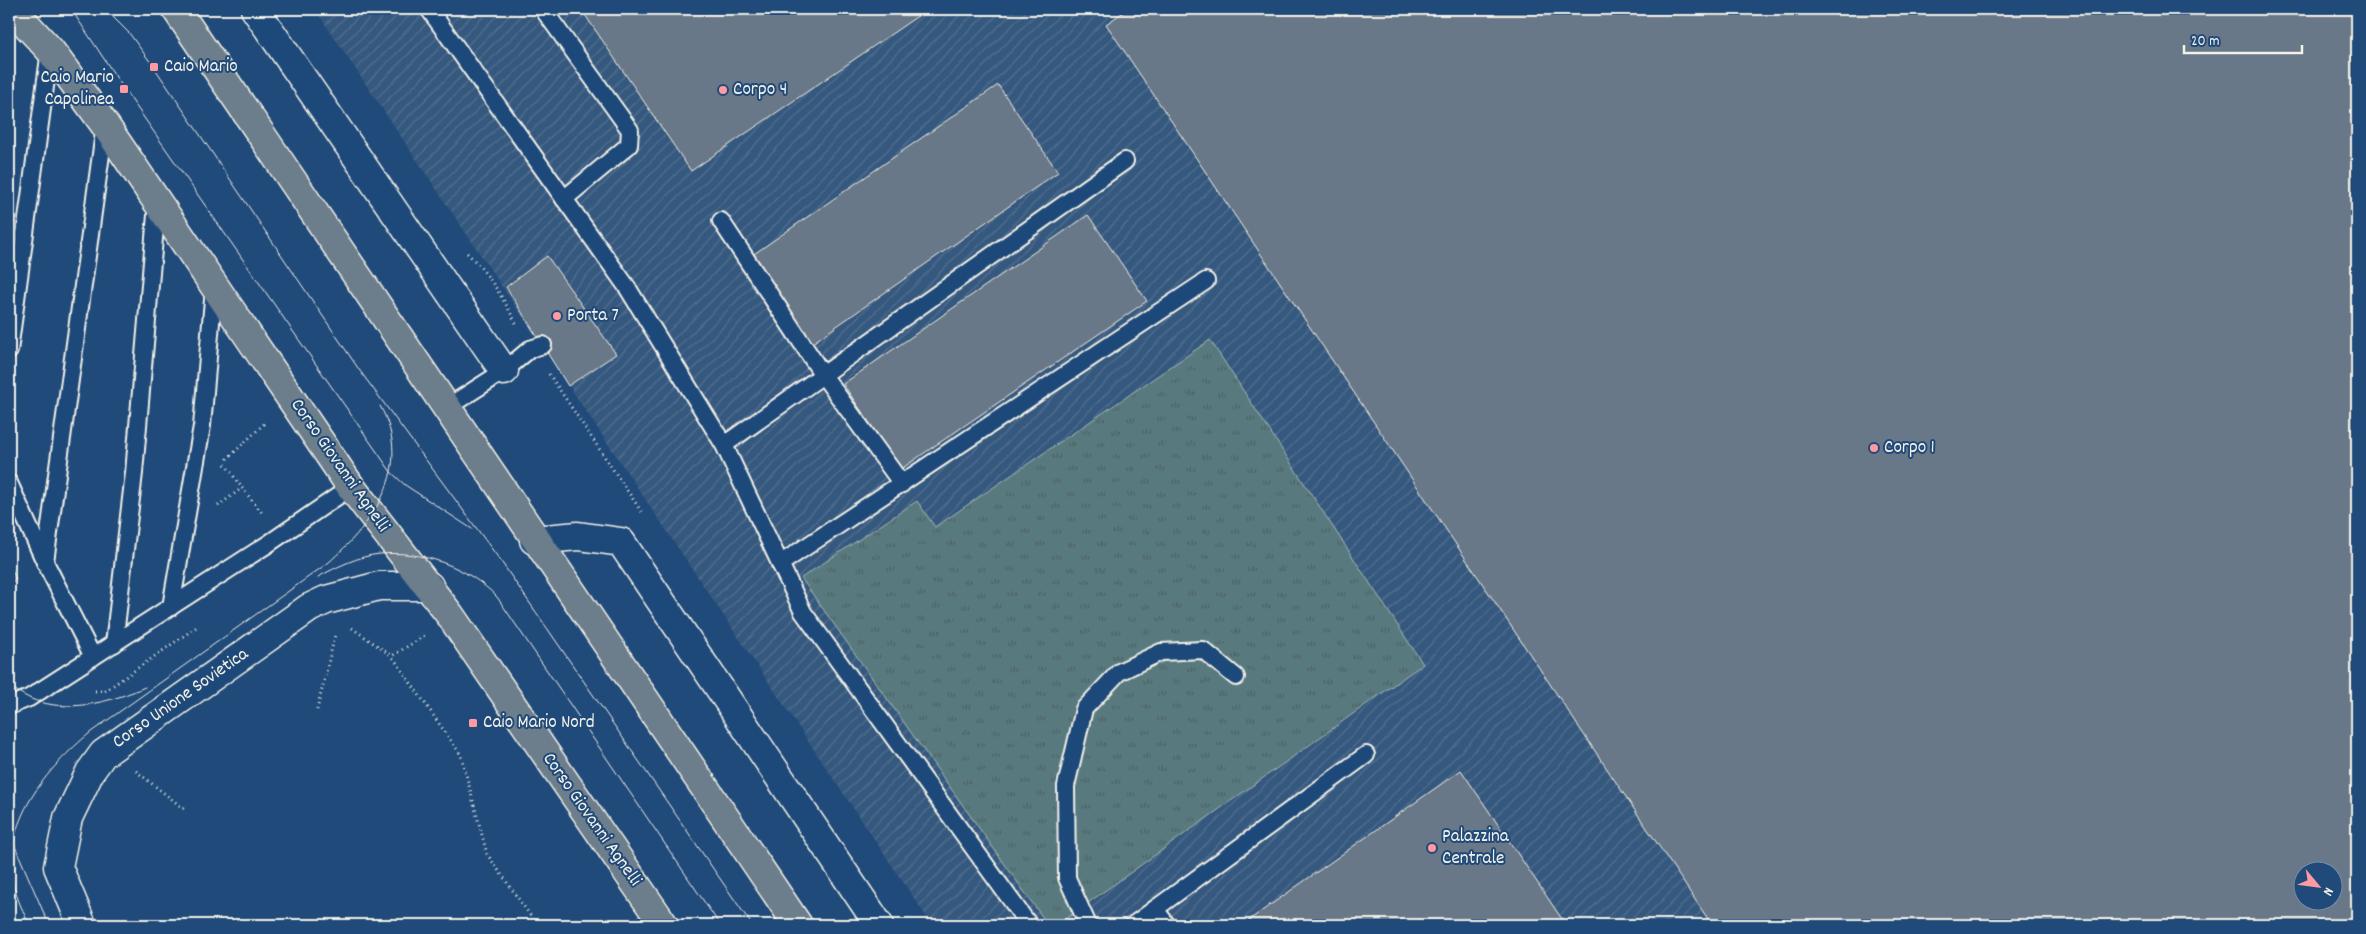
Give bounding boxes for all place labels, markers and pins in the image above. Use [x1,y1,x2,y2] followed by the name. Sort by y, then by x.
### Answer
[164,54,238,81] place label: Caio Mario
[148,61,160,73] marker: Caio Mario
[40,65,115,114] place label: Caio Mario Capolinea
[733,77,787,104] place label: Corpo 4
[118,83,130,95] marker: Caio Mario Capolinea
[717,84,729,96] marker: Corpo 4
[567,303,619,330] place label: Porta 7
[551,310,563,322] marker: Porta 7
[1884,435,1935,462] place label: Corpo 1
[1868,442,1880,454] marker: Corpo 1
[483,710,595,737] place label: Caio Mario Nord
[467,717,479,729] marker: Caio Mario Nord
[1442,824,1510,873] place label: Palazzina Centrale
[1426,842,1438,854] marker: Palazzina Centrale

